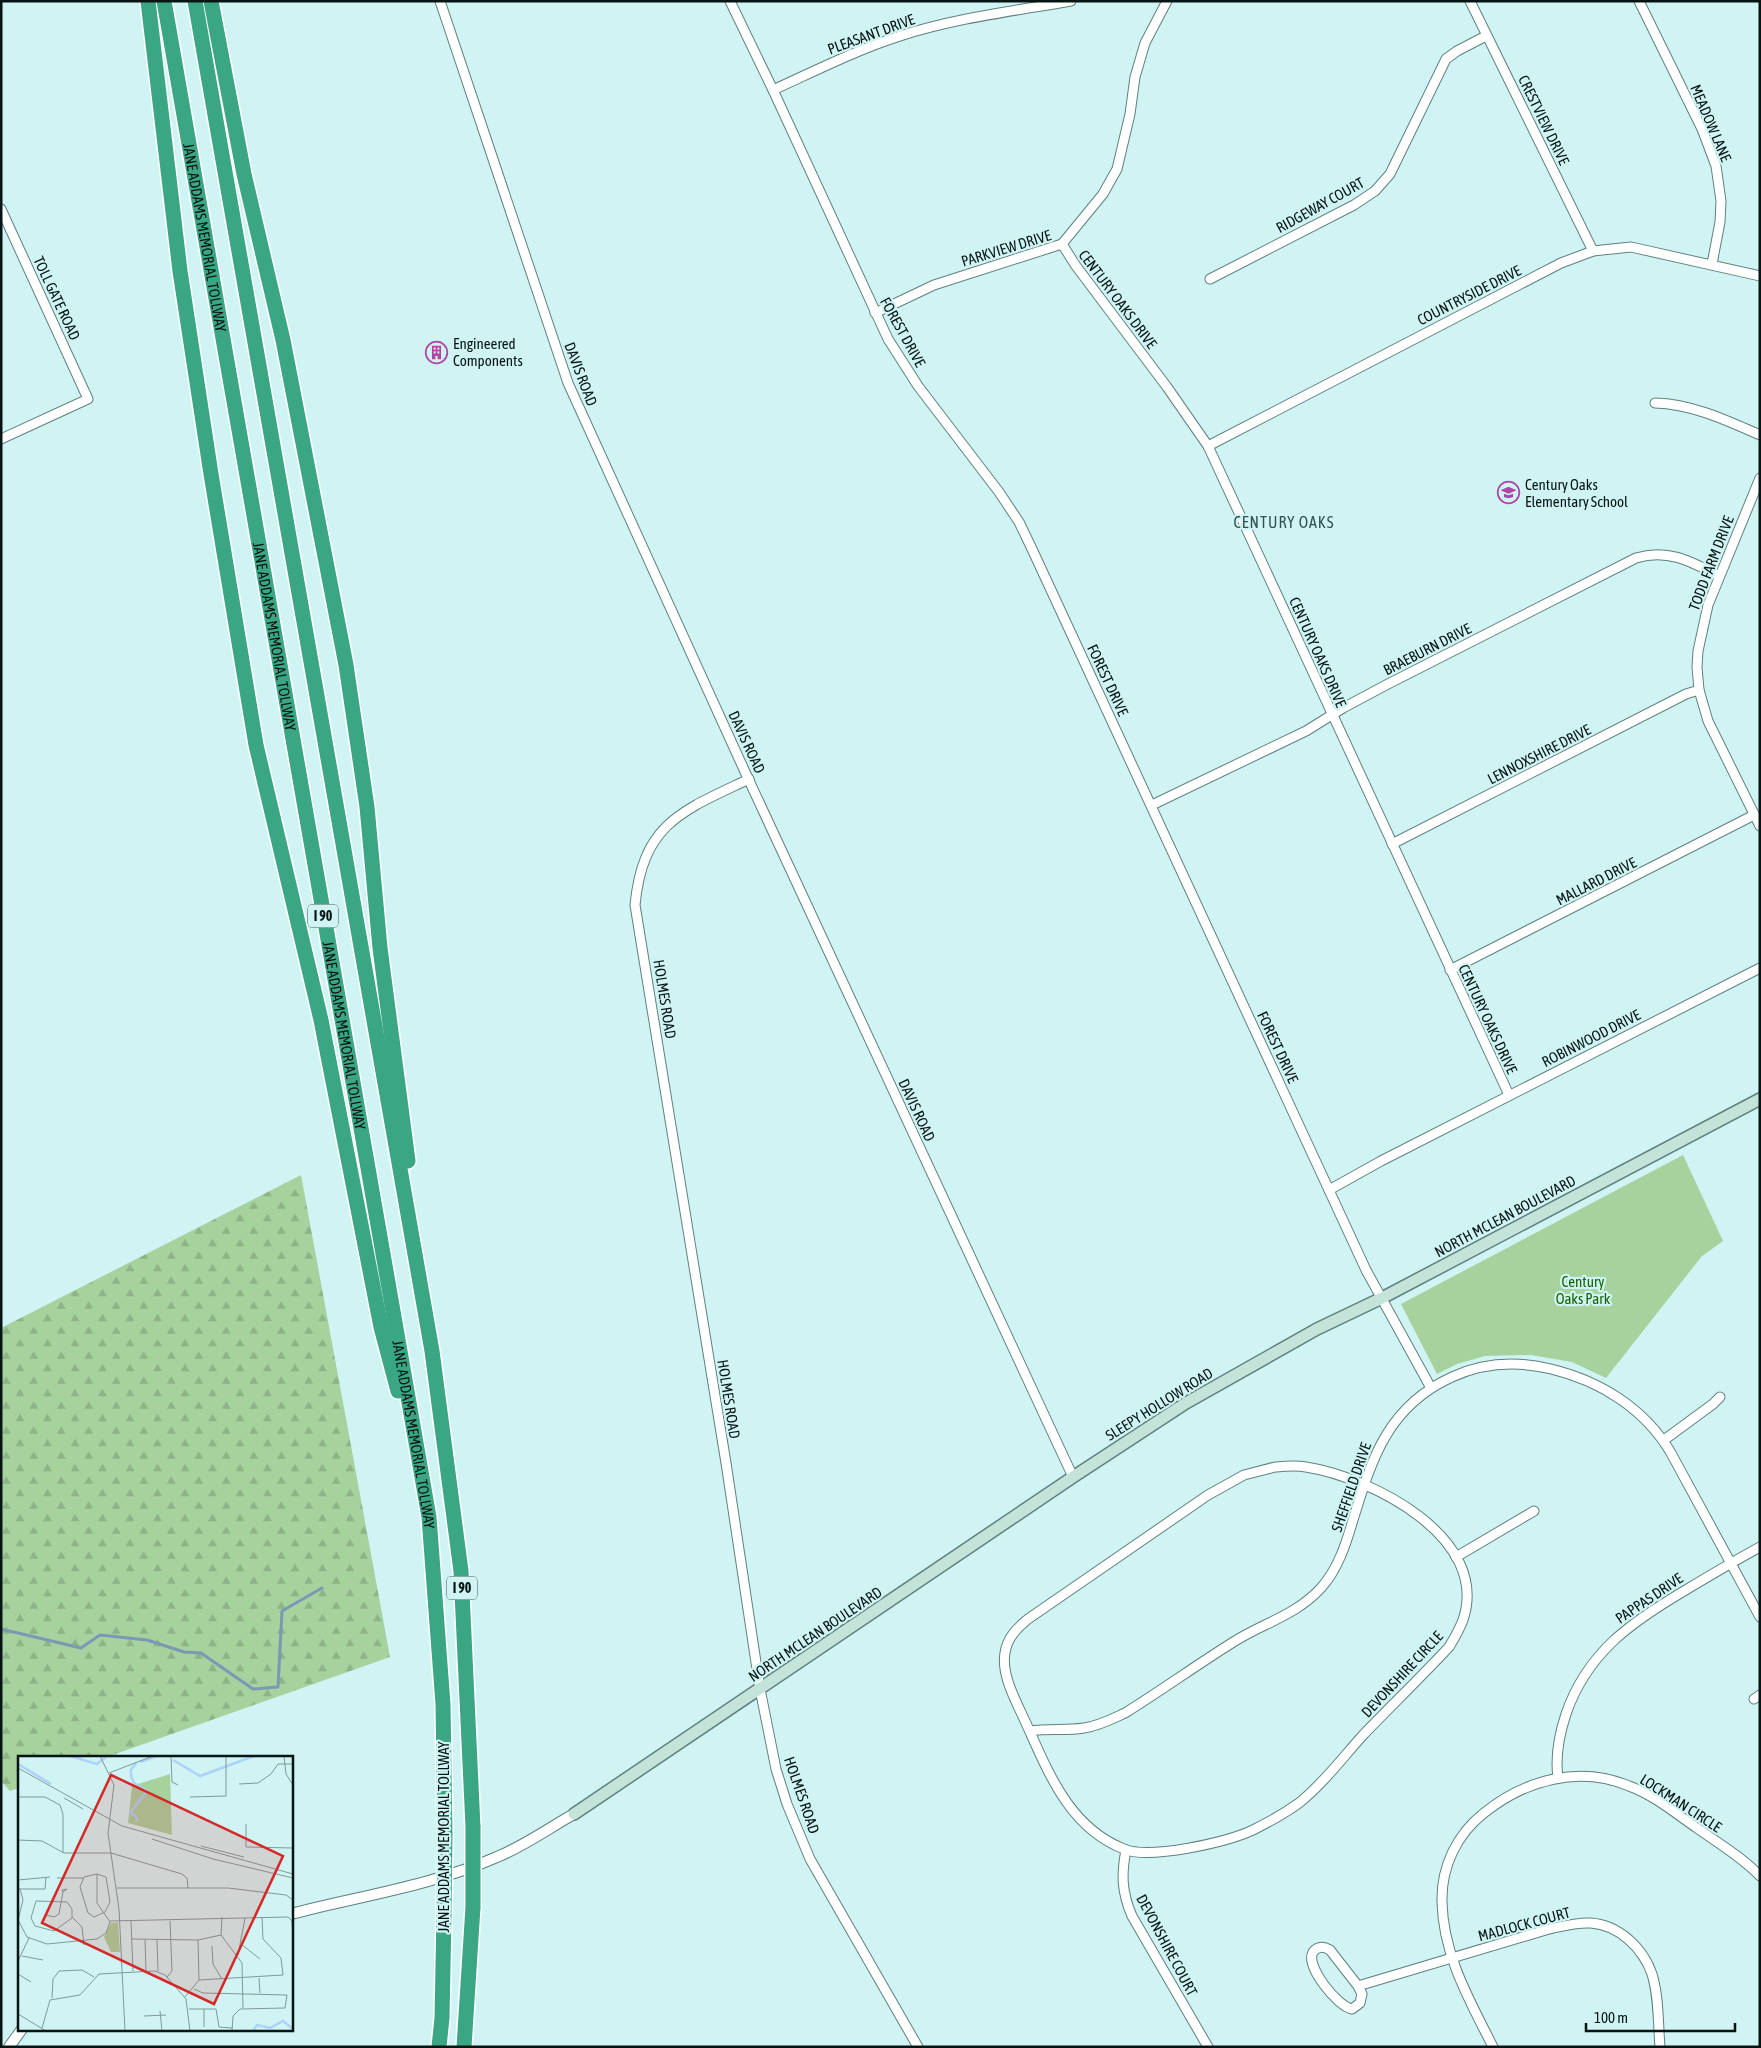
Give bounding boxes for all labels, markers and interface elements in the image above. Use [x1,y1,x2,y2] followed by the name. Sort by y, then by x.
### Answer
[825,10,917,58] street label: PLEASANT DRIVE
[1515,72,1573,168] street label: CRESTVIEW DRIVE
[1687,82,1735,165] street label: MEADOW LANE
[181,142,230,333] street label: JANE ADDAMS MEMORIAL TOLLWAY
[1273,174,1367,236] street label: RIDGEWAY COURT
[959,226,1053,270] street label: PARKVIEW DRIVE
[1075,246,1161,352] street label: CENTURY OAKS DRIVE
[30,253,84,343] street label: TOLL GATE ROAD
[1414,261,1524,328] street label: COUNTRYSIDE DRIVE
[877,294,929,370] street label: FOREST DRIVE
[453,335,523,369] place label: Engineered Components
[425,340,449,364] building icon: Engineered Components
[561,340,601,408] street label: DAVIS ROAD
[1525,476,1628,510] place label: Century Oaks Elementary School
[1497,481,1521,505] school or university icon: Century Oaks Elementary School
[1234,513,1334,531] district label: CENTURY OAKS
[1685,513,1737,613] street label: TODD FARM DRIVE
[250,541,300,732] street label: JANE ADDAMS MEMORIAL TOLLWAY
[1286,594,1350,710] street label: CENTURY OAKS DRIVE
[1380,619,1474,678] street label: BRAEBURN DRIVE
[1084,641,1132,719] street label: FOREST DRIVE
[725,708,769,776] street label: DAVIS ROAD
[1485,720,1594,787] street label: LENNOXSHIRE DRIVE
[1553,853,1640,908] street label: MALLARD DRIVE
[308,904,338,928] road number: I 90
[320,940,370,1131] street label: JANE ADDAMS MEMORIAL TOLLWAY
[650,958,680,1040] street label: HOLMES ROAD
[1455,962,1521,1077] street label: CENTURY OAKS DRIVE
[1539,1006,1644,1070] street label: ROBINWOOD DRIVE
[1254,1008,1302,1086] street label: FOREST DRIVE
[895,1076,939,1144] street label: DAVIS ROAD
[1432,1172,1578,1260] street label: NORTH MCLEAN BOULEVARD
[1556,1273,1611,1307] park label: Century Oaks Park
[390,1339,438,1529] street label: JANE ADDAMS MEMORIAL TOLLWAY
[714,1358,744,1440] street label: HOLMES ROAD
[1102,1364,1216,1444] street label: SLEEPY HOLLOW ROAD
[1328,1439,1374,1534] street label: SHEFFIELD DRIVE
[1612,1569,1686,1627] street label: PAPPAS DRIVE
[447,1576,477,1600] road number: I 90
[745,1583,885,1685] street label: NORTH MCLEAN BOULEVARD
[1358,1627,1447,1720] street label: DEVONSHIRE CIRCLE
[435,1741,452,1932] street label: JANE ADDAMS MEMORIAL TOLLWAY
[781,1754,823,1836] street label: HOLMES ROAD
[18,1756,292,2030] inset map
[1637,1770,1725,1836] street label: LOCKMAN CIRCLE
[1133,1891,1201,1999] street label: DEVONSHIRE COURT
[1476,1903,1572,1944] street label: MADLOCK COURT
[1586,2000,1735,2032] scale bar
[1594,2009,1628,2026] text: 100 m

